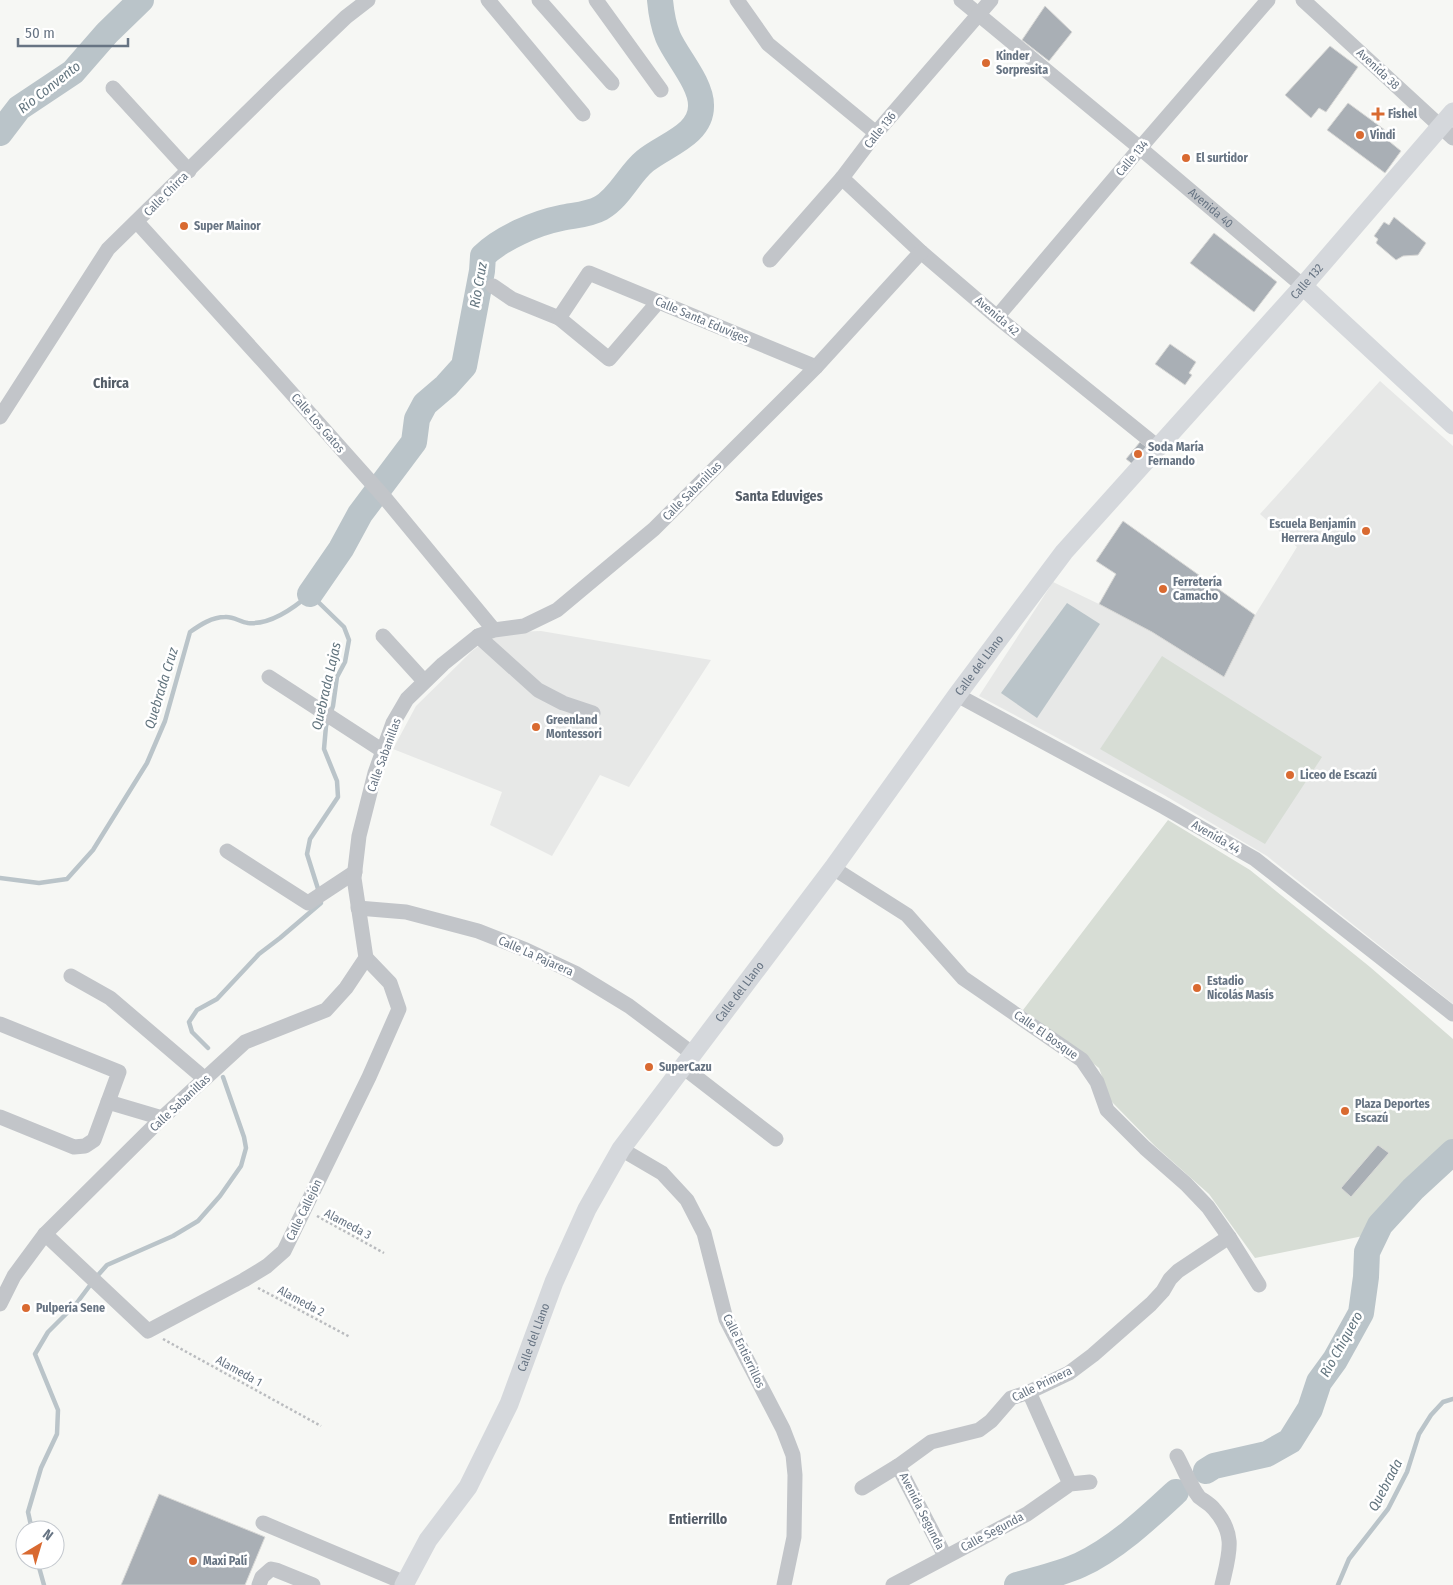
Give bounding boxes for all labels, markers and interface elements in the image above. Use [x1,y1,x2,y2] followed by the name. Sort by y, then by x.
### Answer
[18,15,128,47] scale bar
[25,24,55,42] text: 50 m
[1354,46,1402,92] street label: Avenida 38
[996,49,1048,77] place label: Kinder Sorpresita
[980,57,992,69] marker: Kinder Sorpresita
[15,58,84,117] water label: Río Convento
[1388,107,1418,121] place label: Fishel
[1372,108,1384,120] marker: Fishel
[861,109,899,151] street label: Calle 136
[1369,128,1395,142] place label: Vindi
[1354,129,1366,141] marker: Vindi
[1113,137,1151,179] street label: Calle 134
[1196,151,1249,165] place label: El surtidor
[1180,152,1192,164] marker: El surtidor
[141,169,191,219] street label: Calle Chirca
[1186,185,1236,231] street label: Avenida 40
[194,219,261,233] place label: Super Mainor
[178,220,190,232] marker: Super Mainor
[466,260,491,309] water label: Río Cruz
[1288,261,1326,302] street label: Calle 132
[653,294,751,346] street label: Calle Santa Eduviges
[972,294,1022,338] street label: Avenida 42
[93,375,129,392] district label: Chirca
[288,390,348,456] street label: Calle Los Gatos
[1148,440,1204,468] place label: Soda María Fernando
[1132,448,1144,460] marker: Soda María Fernando
[660,459,724,523] street label: Calle Sabanillas
[735,488,823,505] district label: Santa Eduviges
[1269,517,1357,545] place label: Escuela Benjamín Herrera Angulo
[1360,525,1372,537] marker: Escuela Benjamín Herrera Angulo
[1173,575,1222,603] place label: Ferretería Camacho
[1157,583,1169,595] marker: Ferretería Camacho
[952,632,1006,698] street label: Calle del Llano
[308,641,345,732] water label: Quebrada Lajas
[141,645,182,731] water label: Quebrada Cruz
[546,713,602,741] place label: Greenland Montessori
[364,716,404,794] street label: Calle Sabanillas
[530,721,542,733] marker: Greenland Montessori
[1300,768,1377,782] place label: Liceo de Escazú
[1284,769,1296,781] marker: Liceo de Escazú
[1189,818,1243,857] street label: Avenida 44
[496,933,576,979] street label: Calle La Pajarera
[712,959,767,1025] street label: Calle del Llano
[1207,974,1274,1002] place label: Estadio Nicolás Masís
[1191,982,1203,994] marker: Estadio Nicolás Masís
[1011,1008,1081,1062] street label: Calle El Bosque
[659,1060,712,1074] place label: SuperCazu
[643,1061,655,1073] marker: SuperCazu
[147,1072,213,1134] street label: Calle Sabanillas
[1355,1097,1431,1125] place label: Plaza Deportes Escazú
[1339,1105,1351,1117] marker: Plaza Deportes Escazú
[283,1177,325,1243] street label: Calle Callejón
[322,1206,374,1242] street label: Alameda 3
[275,1283,327,1319] street label: Alameda 2
[36,1301,105,1315] place label: Pulpería Sene
[515,1301,553,1374] street label: Calle del Llano
[20,1302,32,1314] marker: Pulpería Sene
[1316,1308,1366,1380] water label: Río Chiquero
[720,1312,768,1390] street label: Calle Entierrillos
[214,1353,264,1389] street label: Alameda 1
[1010,1363,1074,1405] street label: Calle Primera
[1365,1456,1406,1514] water label: Quebrada
[897,1470,947,1552] street label: Avenida Segunda
[958,1510,1026,1554] street label: Calle Segunda
[669,1511,728,1528] district label: Entierrillo
[15,1520,65,1570] north arrow
[39,1526,56,1544] text: N
[203,1554,248,1568] place label: Maxi Palí
[187,1555,199,1567] marker: Maxi Palí

